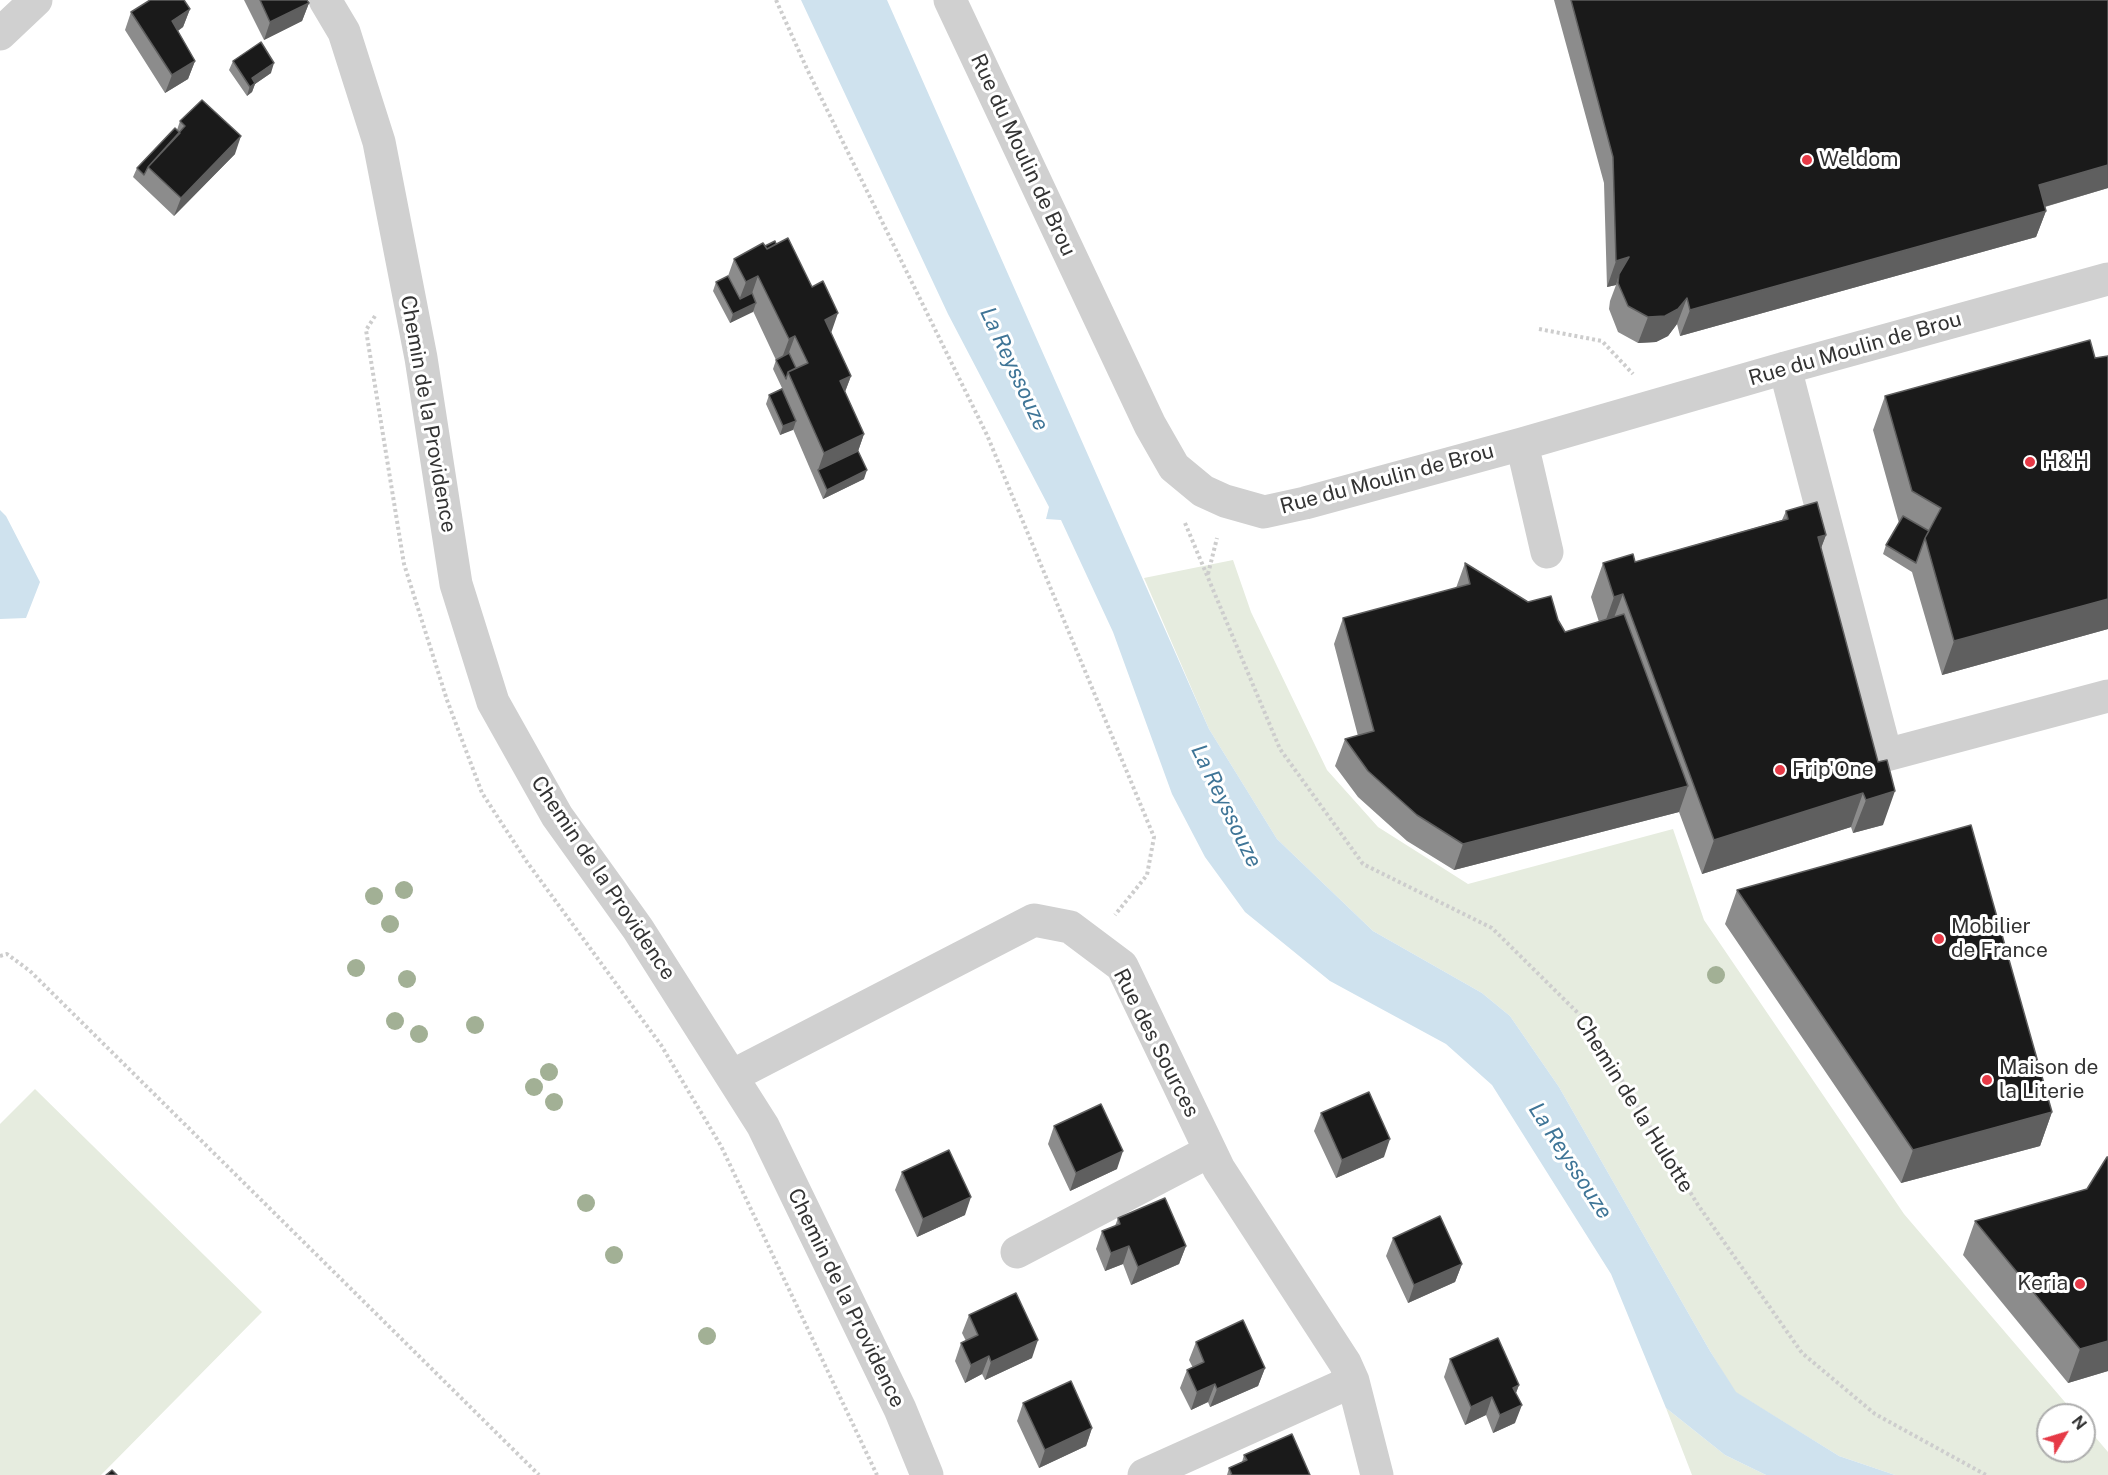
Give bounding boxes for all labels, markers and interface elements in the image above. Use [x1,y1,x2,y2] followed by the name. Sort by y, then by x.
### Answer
[965,50,1081,260] street label: Rue du Moulin de Brou
[1819,147,1898,173] place label: Weldom
[1800,153,1814,167] marker: Weldom
[395,293,461,535] street label: Chemin de la Providence
[974,303,1054,435] water label: La Reyssouze
[1746,307,1964,391] street label: Rue du Moulin de Brou
[1277,438,1497,520] street label: Rue du Moulin de Brou
[2042,449,2089,475] place label: H&H
[2023,455,2037,469] marker: H&H
[1185,740,1267,872] water label: La Reyssouze
[1792,757,1874,783] place label: Frip'One
[1773,763,1787,777] marker: Frip'One
[525,771,681,985] street label: Chemin de la Providence
[1951,914,2048,964] place label: Mobilier de France
[1932,932,1946,946] marker: Mobilier de France
[1108,964,1204,1122] street label: Rue des Sources
[1569,1011,1699,1197] street label: Chemin de la Hulotte
[1999,1055,2098,1105] place label: Maison de la Literie
[1980,1073,1994,1087] marker: Maison de la Literie
[1523,1098,1617,1224] water label: La Reyssouze
[782,1184,910,1412] street label: Chemin de la Providence
[2017,1271,2068,1297] place label: Keria
[2073,1277,2087,1291] marker: Keria
[2036,1403,2096,1463] north arrow
[2068,1412,2090,1434] text: N

